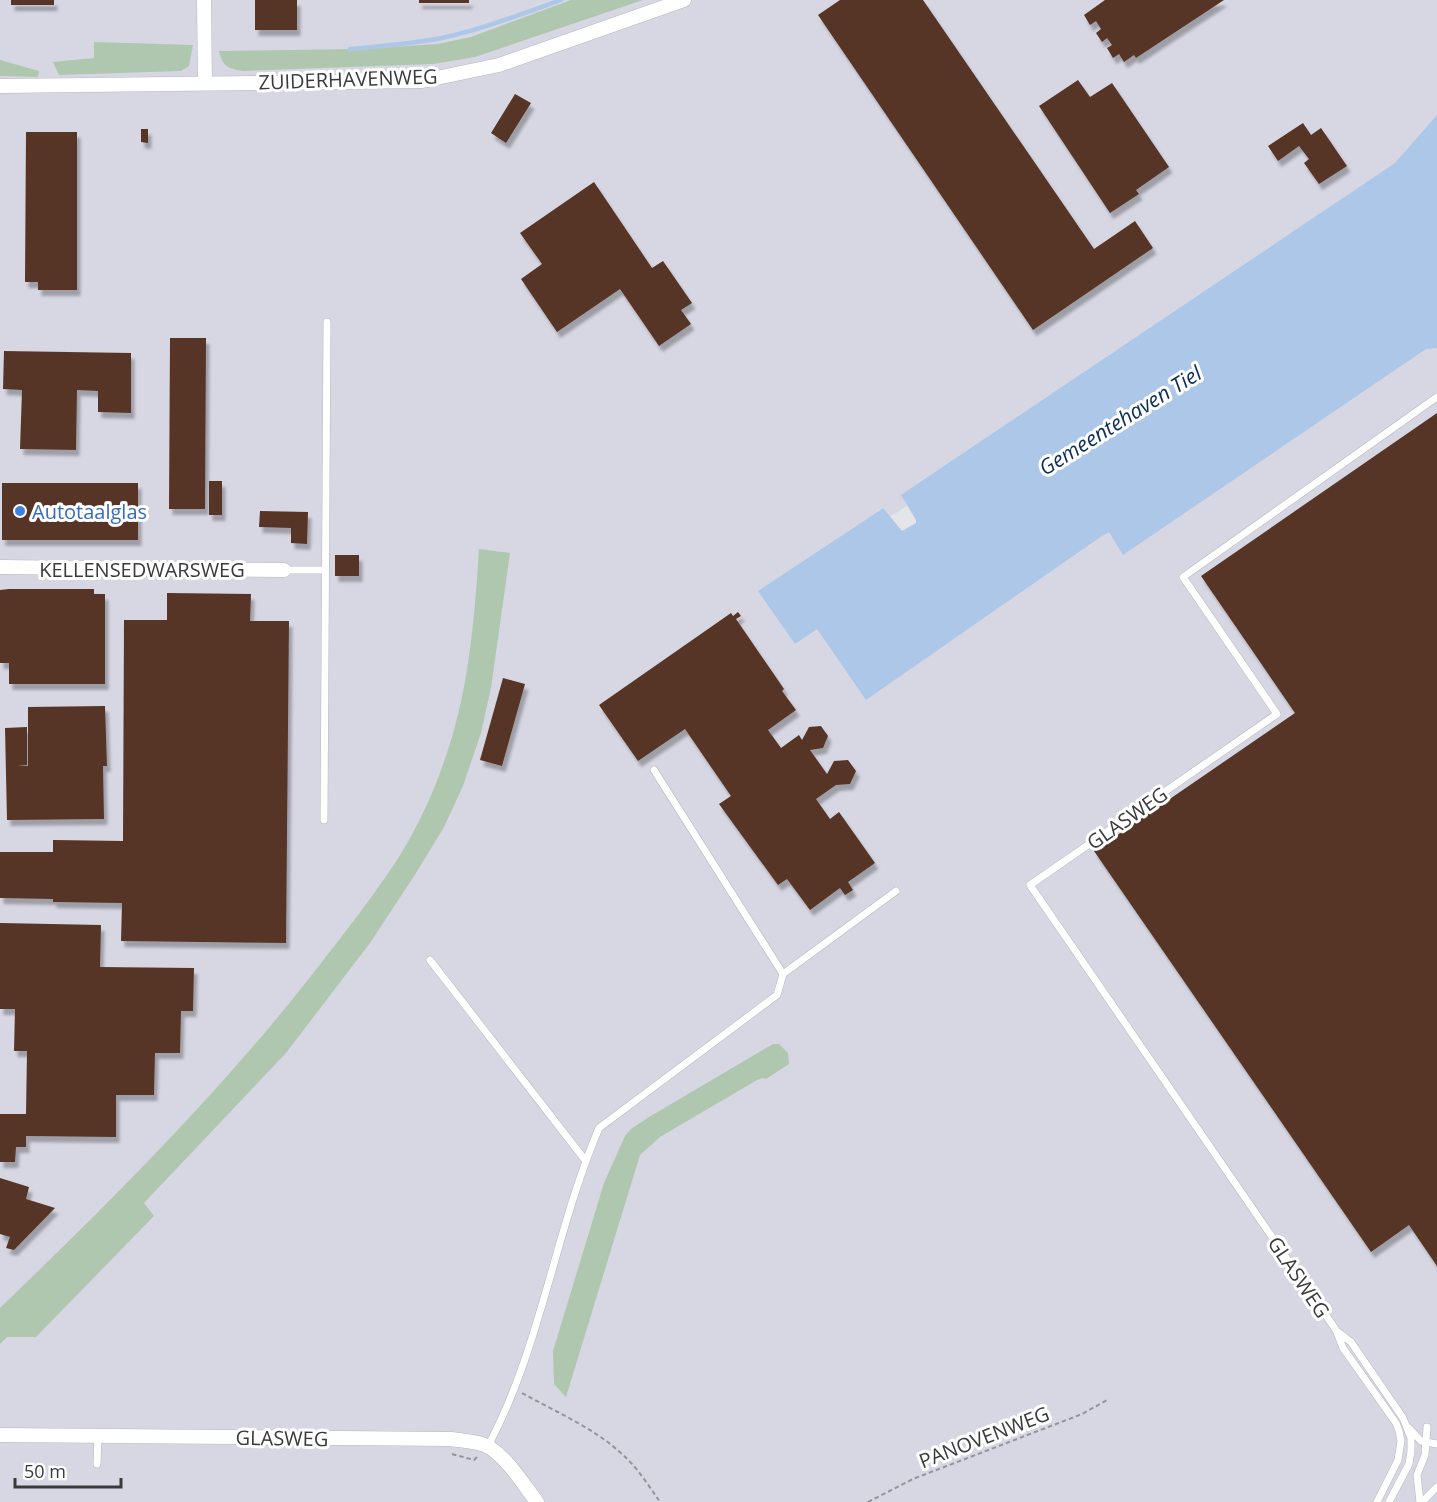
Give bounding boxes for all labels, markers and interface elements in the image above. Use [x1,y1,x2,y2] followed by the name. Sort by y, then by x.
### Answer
[258,62,438,96] street label: ZUIDERHAVENWEG
[1033,358,1207,481] water label: Gemeentehaven Tiel
[32,498,147,525] place label: Autotaalglas
[13,504,27,518] marker: Autotaalglas
[39,556,245,583] street label: KELLENSEDWARSWEG
[1081,780,1173,856] street label: GLASWEG
[1262,1231,1336,1323] street label: GLASWEG
[915,1400,1053,1474] street label: PANOVENWEG
[235,1424,329,1452] street label: GLASWEG
[15,1451,122,1489] scale bar
[24,1459,66,1483] text: 50 m

